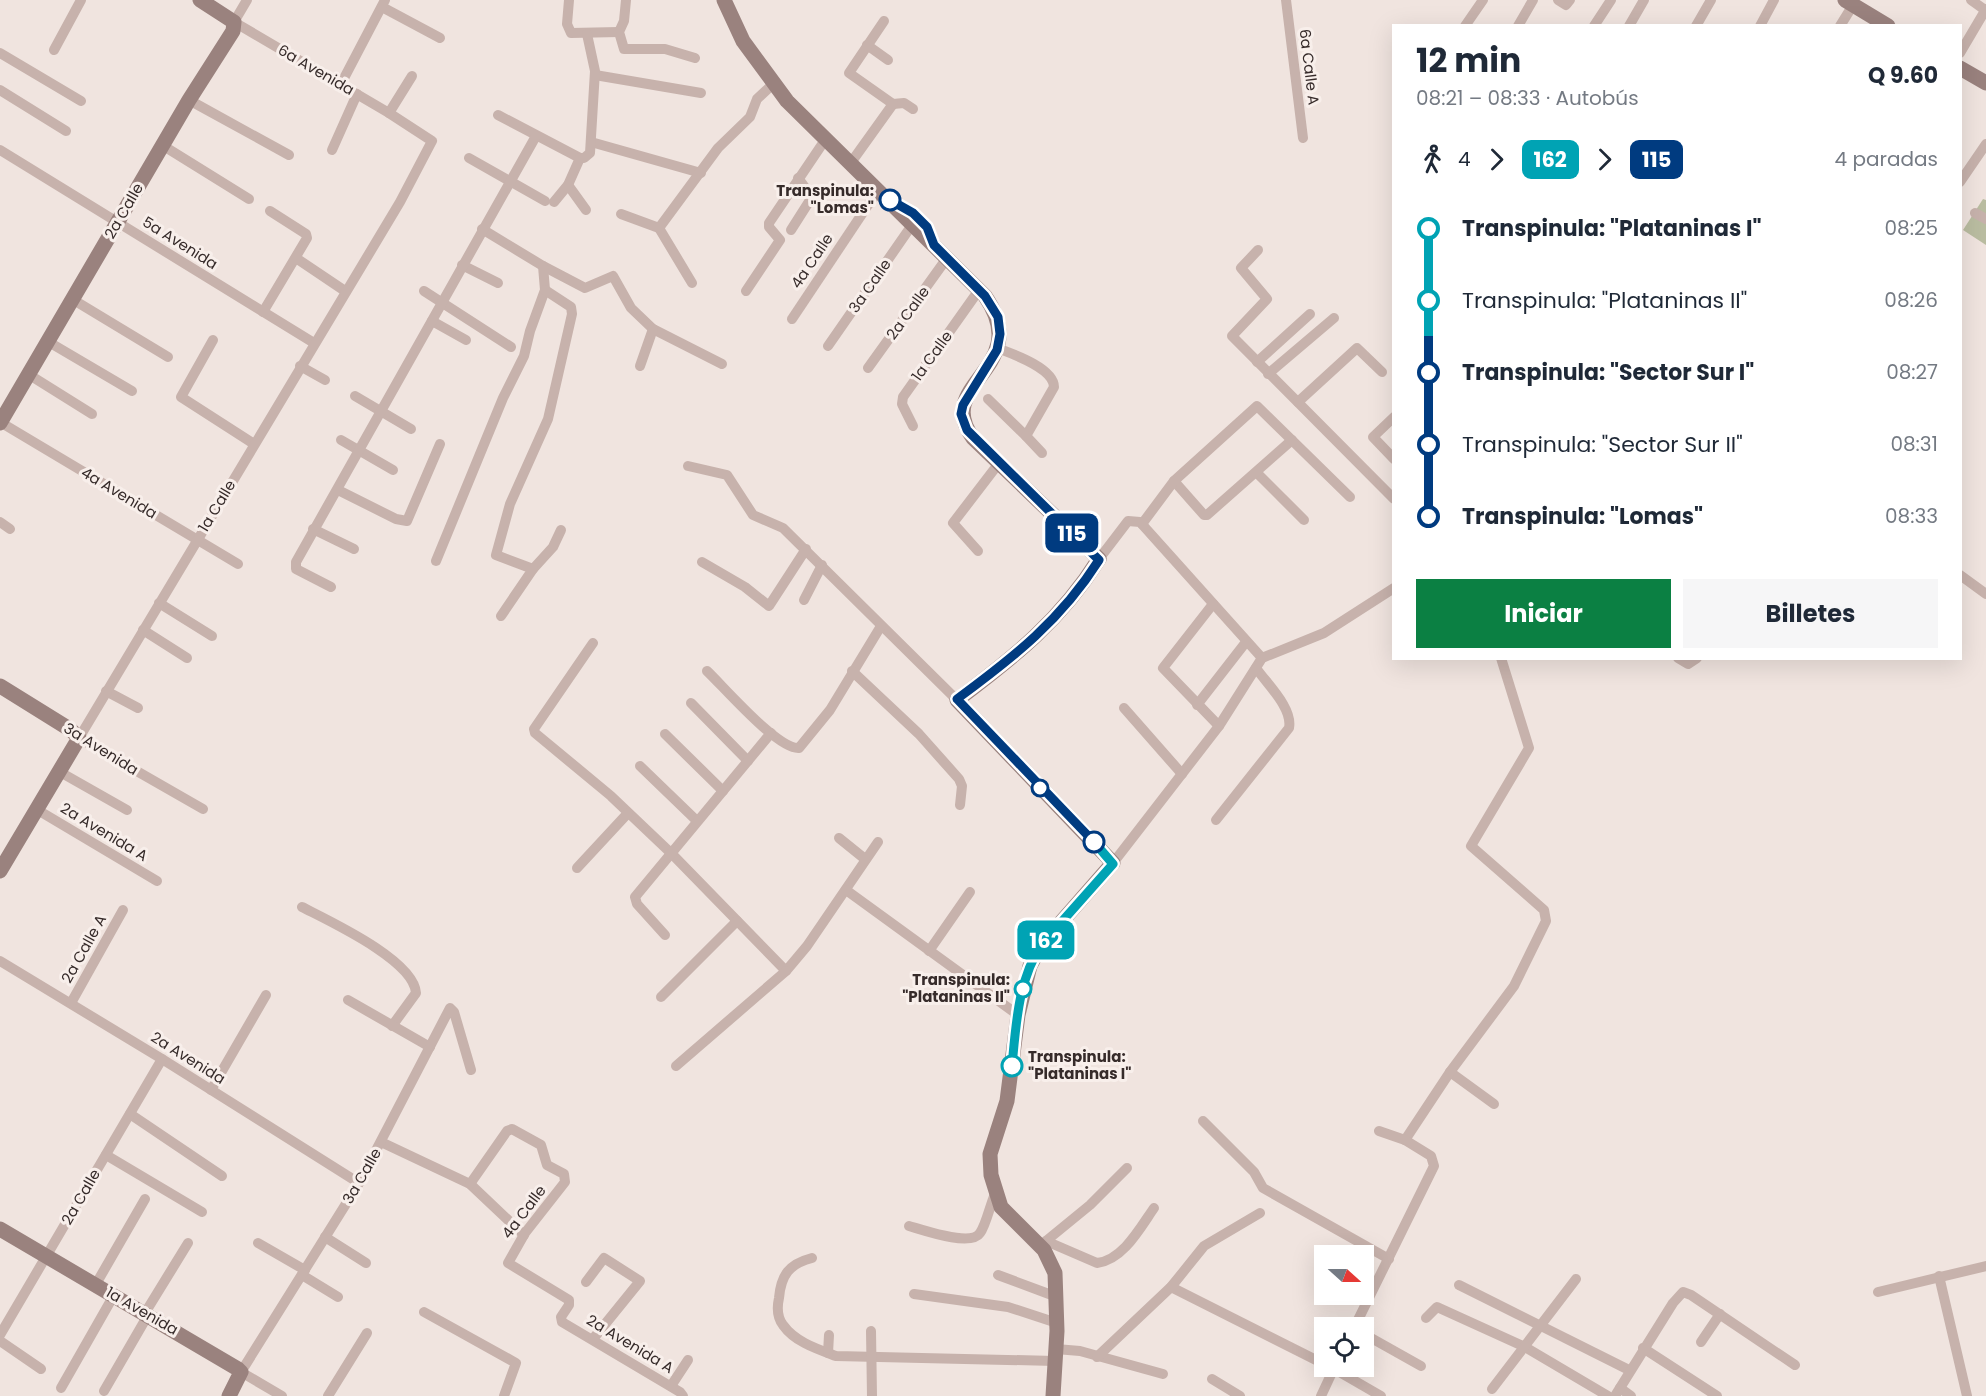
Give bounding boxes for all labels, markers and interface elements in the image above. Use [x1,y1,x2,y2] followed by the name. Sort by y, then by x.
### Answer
[1294,28,1325,106] street label: 6a Calle A
[1416,37,1521,84] text: 12 min
[274,39,358,100] street label: 6a Avenida
[1868,60,1938,91] text: Q 9.60
[1416,84,1639,112] text: 08:21 – 08:33 · Autobús
[1416,143,1449,176] icon: walk
[1480,143,1513,176] icon: forward
[1588,143,1621,176] icon: forward
[1458,145,1471,173] text: 4
[1534,145,1567,174] text: 162
[1642,145,1671,174] text: 115
[1835,145,1938,173] text: 4 paradas
[99,179,148,242] street label: 2a Calle
[776,180,874,218] place label: Transpinula: "Lomas"
[879,189,901,211] marker: Transpinula: "Lomas"
[139,211,222,274] street label: 5a Avenida
[1462,213,1762,244] text: Transpinula: "Plataninas I"
[1885,214,1938,242] text: 08:25
[786,229,838,292] street label: 4a Calle
[843,255,896,317] street label: 3a Calle
[881,282,934,344] street label: 2a Calle
[1462,285,1747,316] text: Transpinula: "Plataninas II"
[1884,286,1938,314] text: 08:26
[906,326,957,385] street label: 1a Calle
[1462,357,1754,388] text: Transpinula: "Sector Sur I"
[1886,358,1938,386] text: 08:27
[1462,429,1743,460] text: Transpinula: "Sector Sur II"
[1890,430,1938,458] text: 08:31
[77,462,161,523] street label: 4a Avenida
[193,476,240,536] street label: 1a Calle
[1462,501,1703,532] text: Transpinula: "Lomas"
[1885,502,1938,530] text: 08:33
[1038,514,1106,552] line badge: 115
[1057,519,1087,548] text: 115
[1416,579,1671,648] button: Iniciar
[1683,579,1938,648] button: Billetes
[60,717,143,780] street label: 3a Avenida
[1031,779,1049,797] unlabelled marker
[57,797,152,866] street label: 2a Avenida A
[1083,831,1105,853] unlabelled marker
[56,911,111,987] street label: 2a Calle A
[1012,920,1080,960] line badge: 162
[1029,926,1063,955] text: 162
[902,969,1010,1007] place label: Transpinula: "Plataninas II"
[1014,980,1032,998] marker: Transpinula: "Plataninas II"
[147,1026,230,1089] street label: 2a Avenida
[1028,1046,1131,1084] place label: Transpinula: "Plataninas I"
[1001,1055,1023,1077] marker: Transpinula: "Plataninas I"
[337,1144,386,1208] street label: 3a Calle
[56,1165,105,1228] street label: 2a Calle
[497,1181,551,1243] street label: 4a Calle
[1314,1245,1374,1305] north arrow
[1314,1245,1374,1377] map controls
[102,1281,182,1340] street label: 1a Avenida
[583,1309,678,1378] street label: 2a Avenida A
[1314,1317,1374,1377] button: locate

